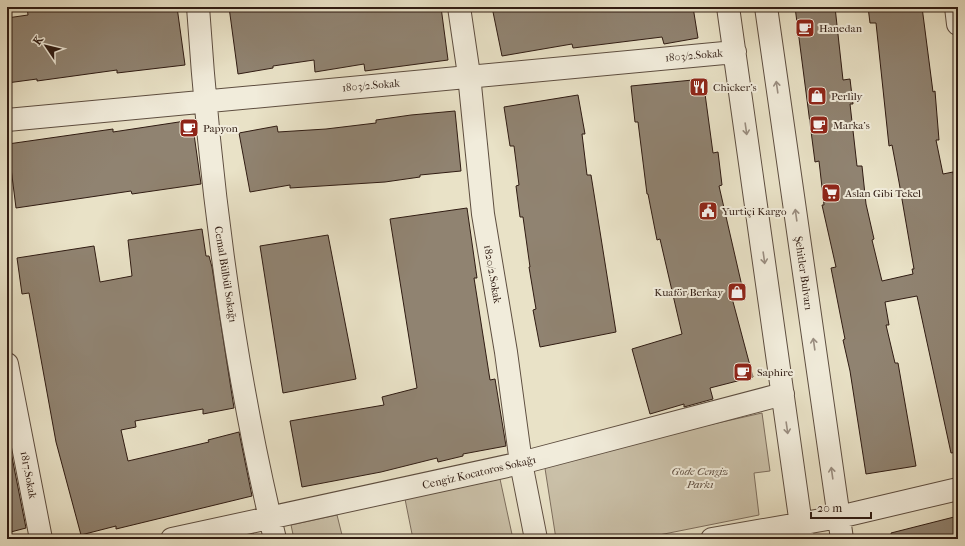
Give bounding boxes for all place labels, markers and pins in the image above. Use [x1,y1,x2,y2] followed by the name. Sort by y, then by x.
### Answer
[794,17,816,39] cafe icon: Hanedan
[819,22,863,35] place label: Hanedan
[688,76,710,98] restaurant icon: Chicker's
[713,81,757,94] place label: Chicker's
[806,85,828,107] shop icon: Perlily
[831,90,864,103] place label: Perlily
[808,114,830,136] cafe icon: Marka's
[178,117,200,139] cafe icon: Papyon
[833,119,870,132] place label: Marka's
[203,122,238,135] place label: Papyon
[820,182,842,204] supermarket icon: Aslan Gibi Tekel
[844,187,921,200] place label: Aslan Gibi Tekel
[697,200,719,222] public building icon: Yurtiçi Kargo
[721,205,787,218] place label: Yurtiçi Kargo
[726,281,748,303] shop icon: Kuaför Berkay
[654,286,724,299] place label: Kuaför Berkay
[732,361,754,383] cafe icon: Saphire
[757,366,794,379] place label: Saphire

